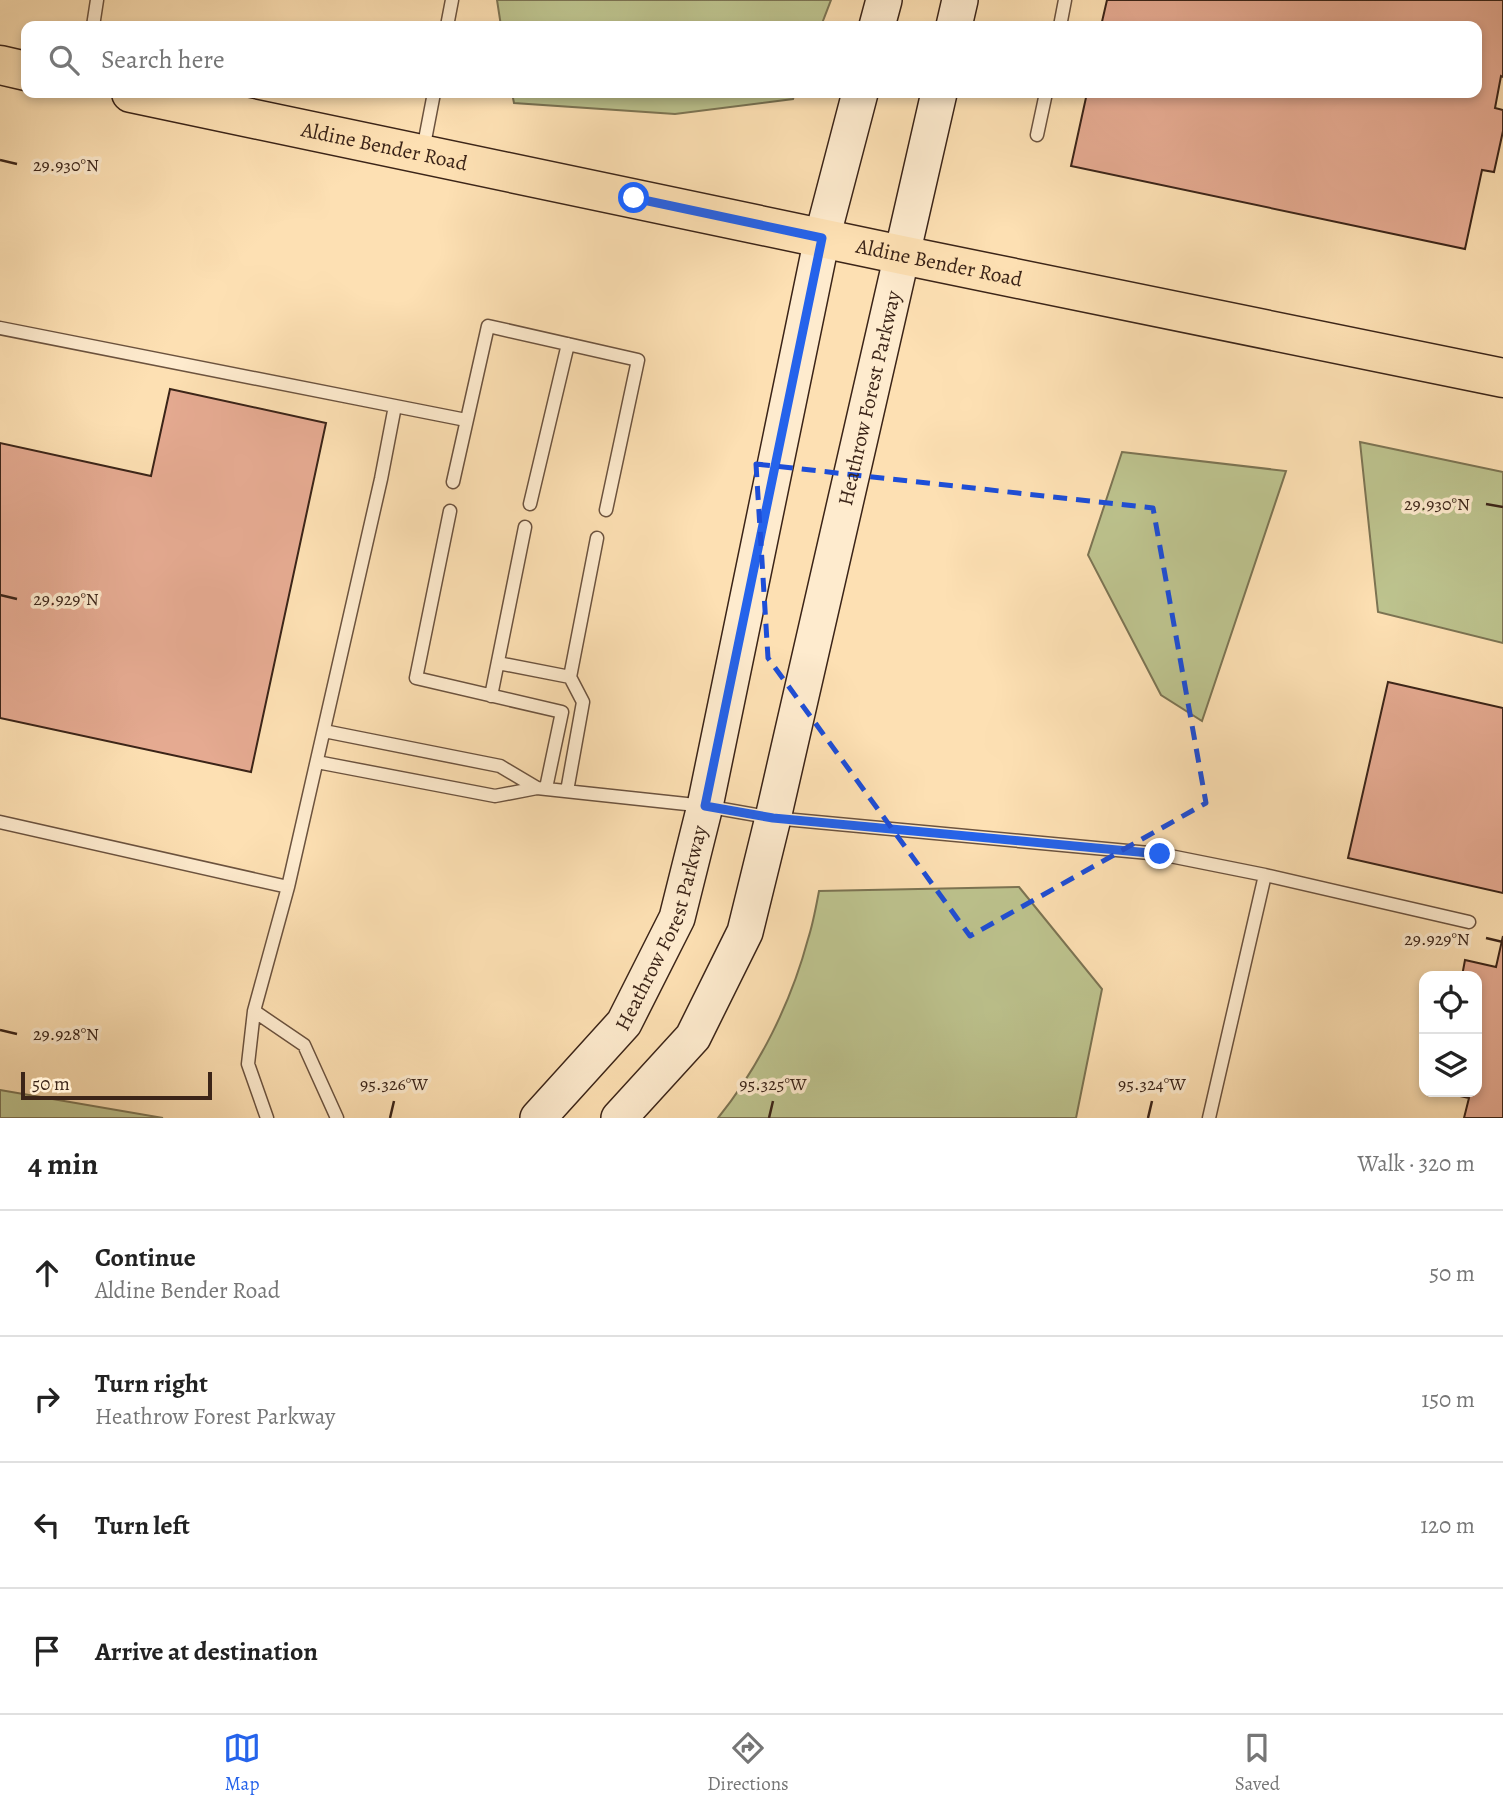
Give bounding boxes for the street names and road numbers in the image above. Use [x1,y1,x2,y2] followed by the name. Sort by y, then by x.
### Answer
[298,115,471,178] street label: Aldine Bender Road
[853,232,1026,293] street label: Aldine Bender Road
[831,287,907,508] street label: Heathrow Forest Parkway
[608,822,714,1035] street label: Heathrow Forest Parkway

